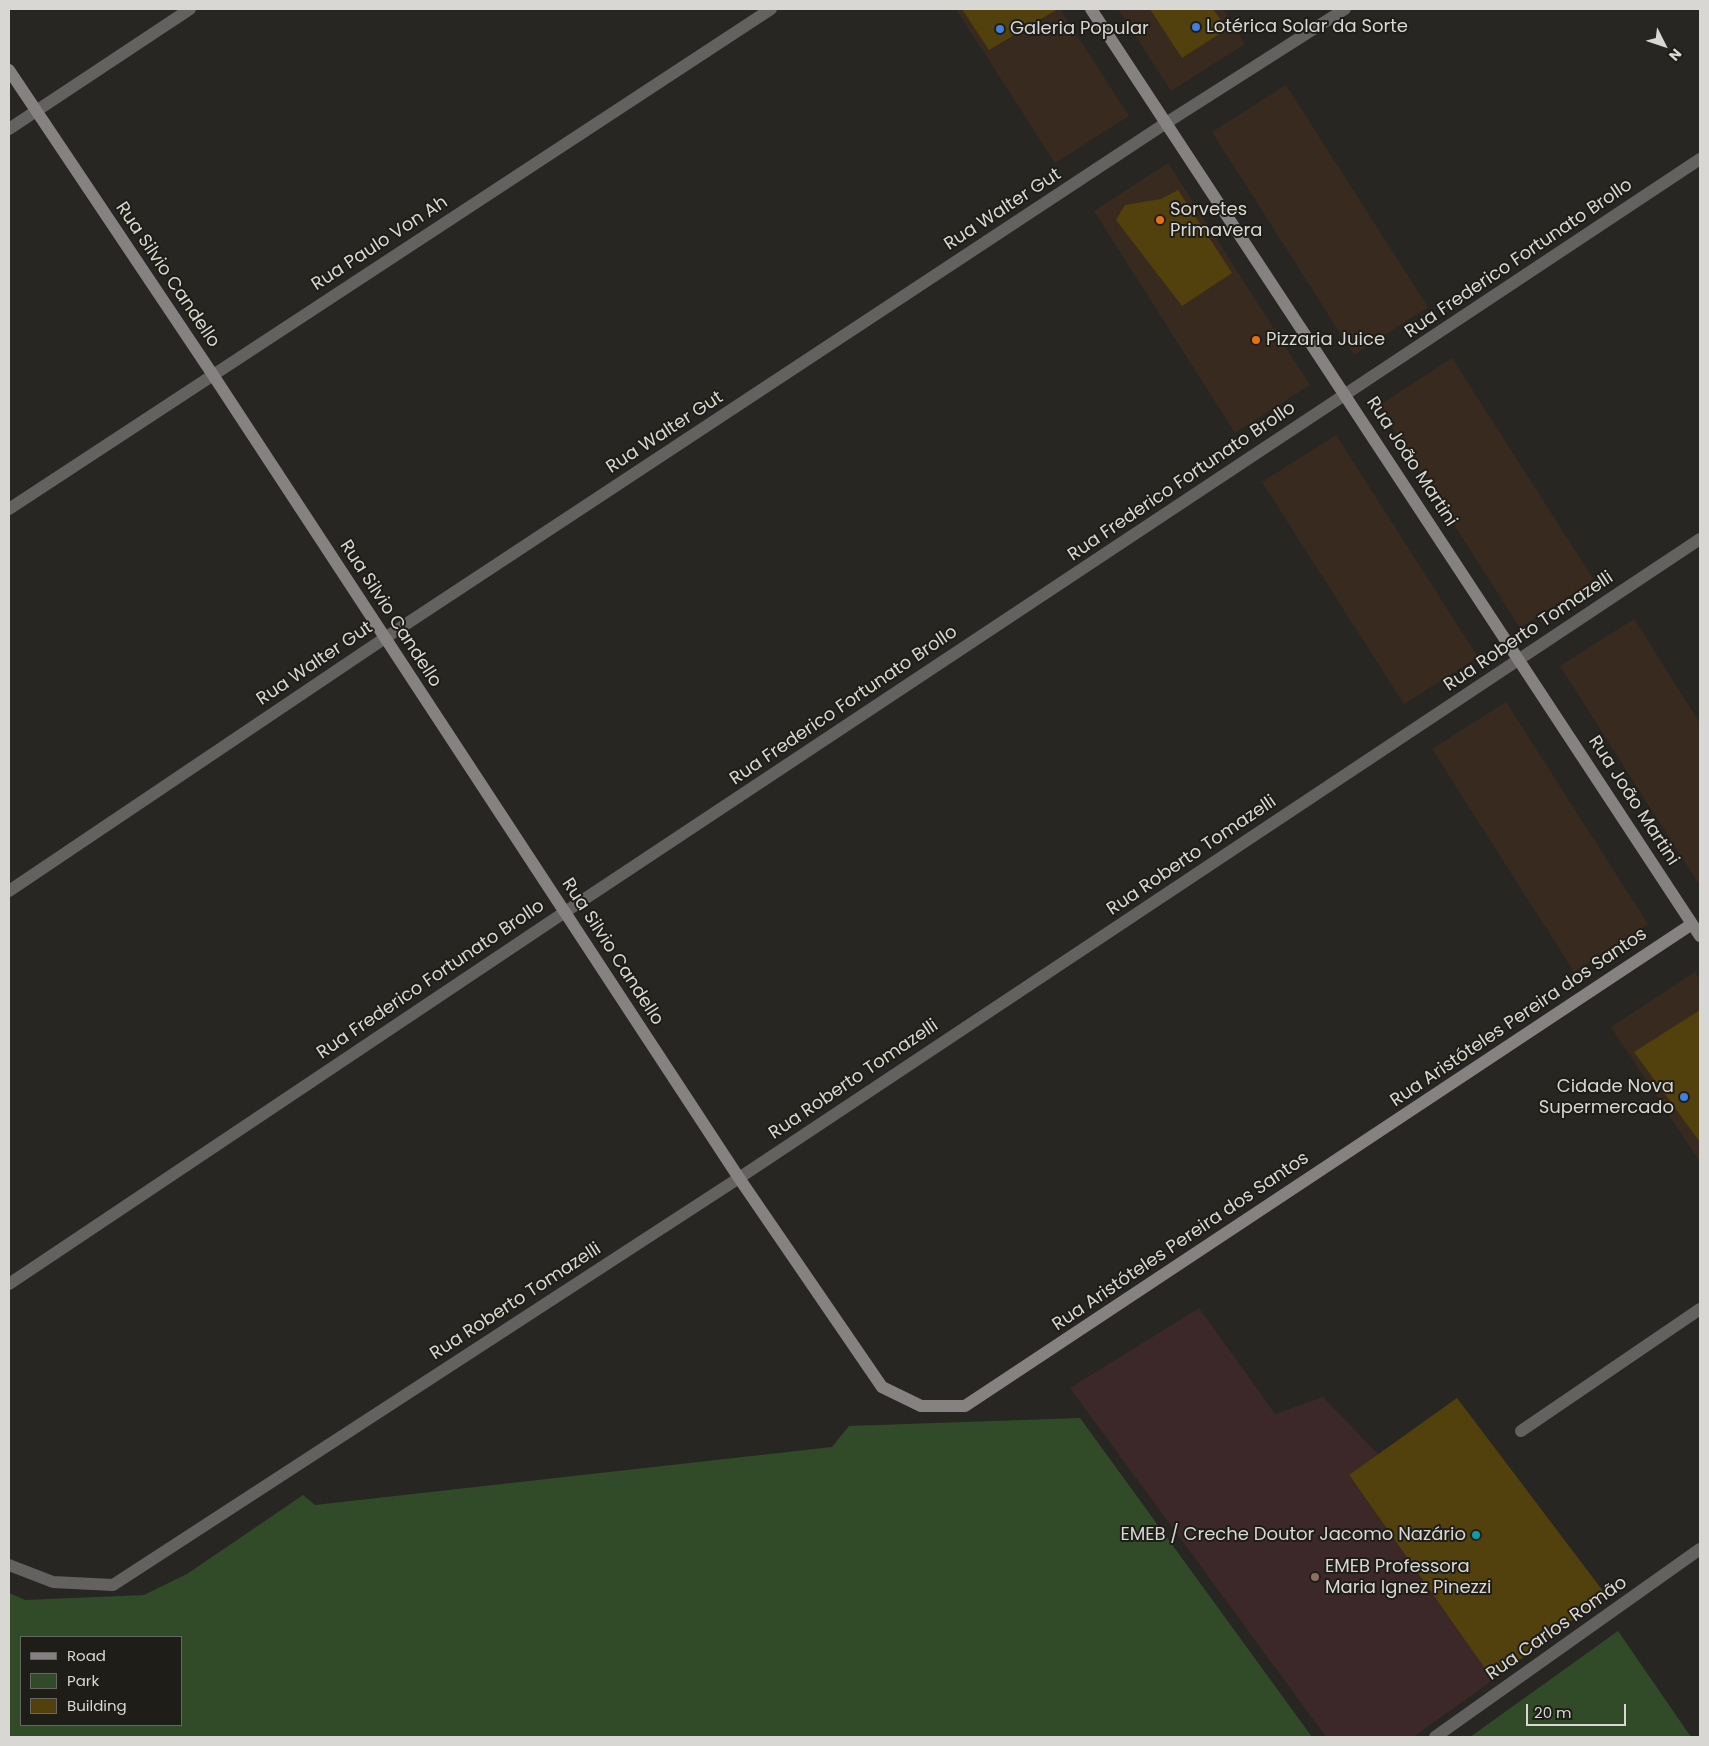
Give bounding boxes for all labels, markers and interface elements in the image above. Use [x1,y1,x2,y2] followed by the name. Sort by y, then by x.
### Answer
[1206,16,1408,38] place label: Lotérica Solar da Sorte
[1010,18,1149,40] place label: Galeria Popular
[1639,20,1689,70] north arrow
[1190,21,1202,33] marker: Lotérica Solar da Sorte
[994,23,1006,35] marker: Galeria Popular
[1664,44,1686,65] text: N
[941,164,1065,256] street label: Rua Walter Gut
[1401,175,1637,343] street label: Rua Frederico Fortunato Brollo
[308,192,452,296] street label: Rua Paulo Von Ah
[110,198,224,352] street label: Rua Silvio Candello
[1170,199,1262,242] place label: Sorvetes Primavera
[1154,214,1166,226] marker: Sorvetes Primavera
[1266,329,1385,351] place label: Pizzaria Juice
[1250,334,1262,346] marker: Pizzaria Juice
[603,387,727,479] street label: Rua Walter Gut
[1361,393,1461,531] street label: Rua João Martini
[1064,398,1300,566] street label: Rua Frederico Fortunato Brollo
[334,536,446,692] street label: Rua Silvio Candello
[1440,567,1618,697] street label: Rua Roberto Tomazelli
[253,617,377,711] street label: Rua Walter Gut
[726,622,962,790] street label: Rua Frederico Fortunato Brollo
[1583,732,1683,870] street label: Rua João Martini
[1103,791,1281,921] street label: Rua Roberto Tomazelli
[556,874,668,1030] street label: Rua Silvio Candello
[313,896,549,1064] street label: Rua Frederico Fortunato Brollo
[1387,924,1651,1112] street label: Rua Aristóteles Pereira dos Santos
[765,1015,943,1145] street label: Rua Roberto Tomazelli
[1539,1076,1674,1118] place label: Cidade Nova Supermercado
[1678,1091,1690,1103] marker: Cidade Nova Supermercado
[1049,1148,1313,1336] street label: Rua Aristóteles Pereira dos Santos
[426,1239,606,1365] street label: Rua Roberto Tomazelli
[1120,1524,1466,1546] place label: EMEB / Creche Doutor Jacomo Nazário
[1470,1529,1482,1541] marker: EMEB / Creche Doutor Jacomo Nazário
[1325,1556,1491,1598] place label: EMEB Professora Maria Ignez Pinezzi
[1309,1571,1321,1583] marker: EMEB Professora Maria Ignez Pinezzi
[1482,1572,1632,1686] street label: Rua Carlos Romão
[20,1636,182,1726] legend
[67,1645,106,1666] text: Road
[67,1670,99,1691] text: Park
[1529,1694,1629,1726] scale bar
[67,1695,127,1716] text: Building
[1534,1702,1572,1723] text: 20 m

